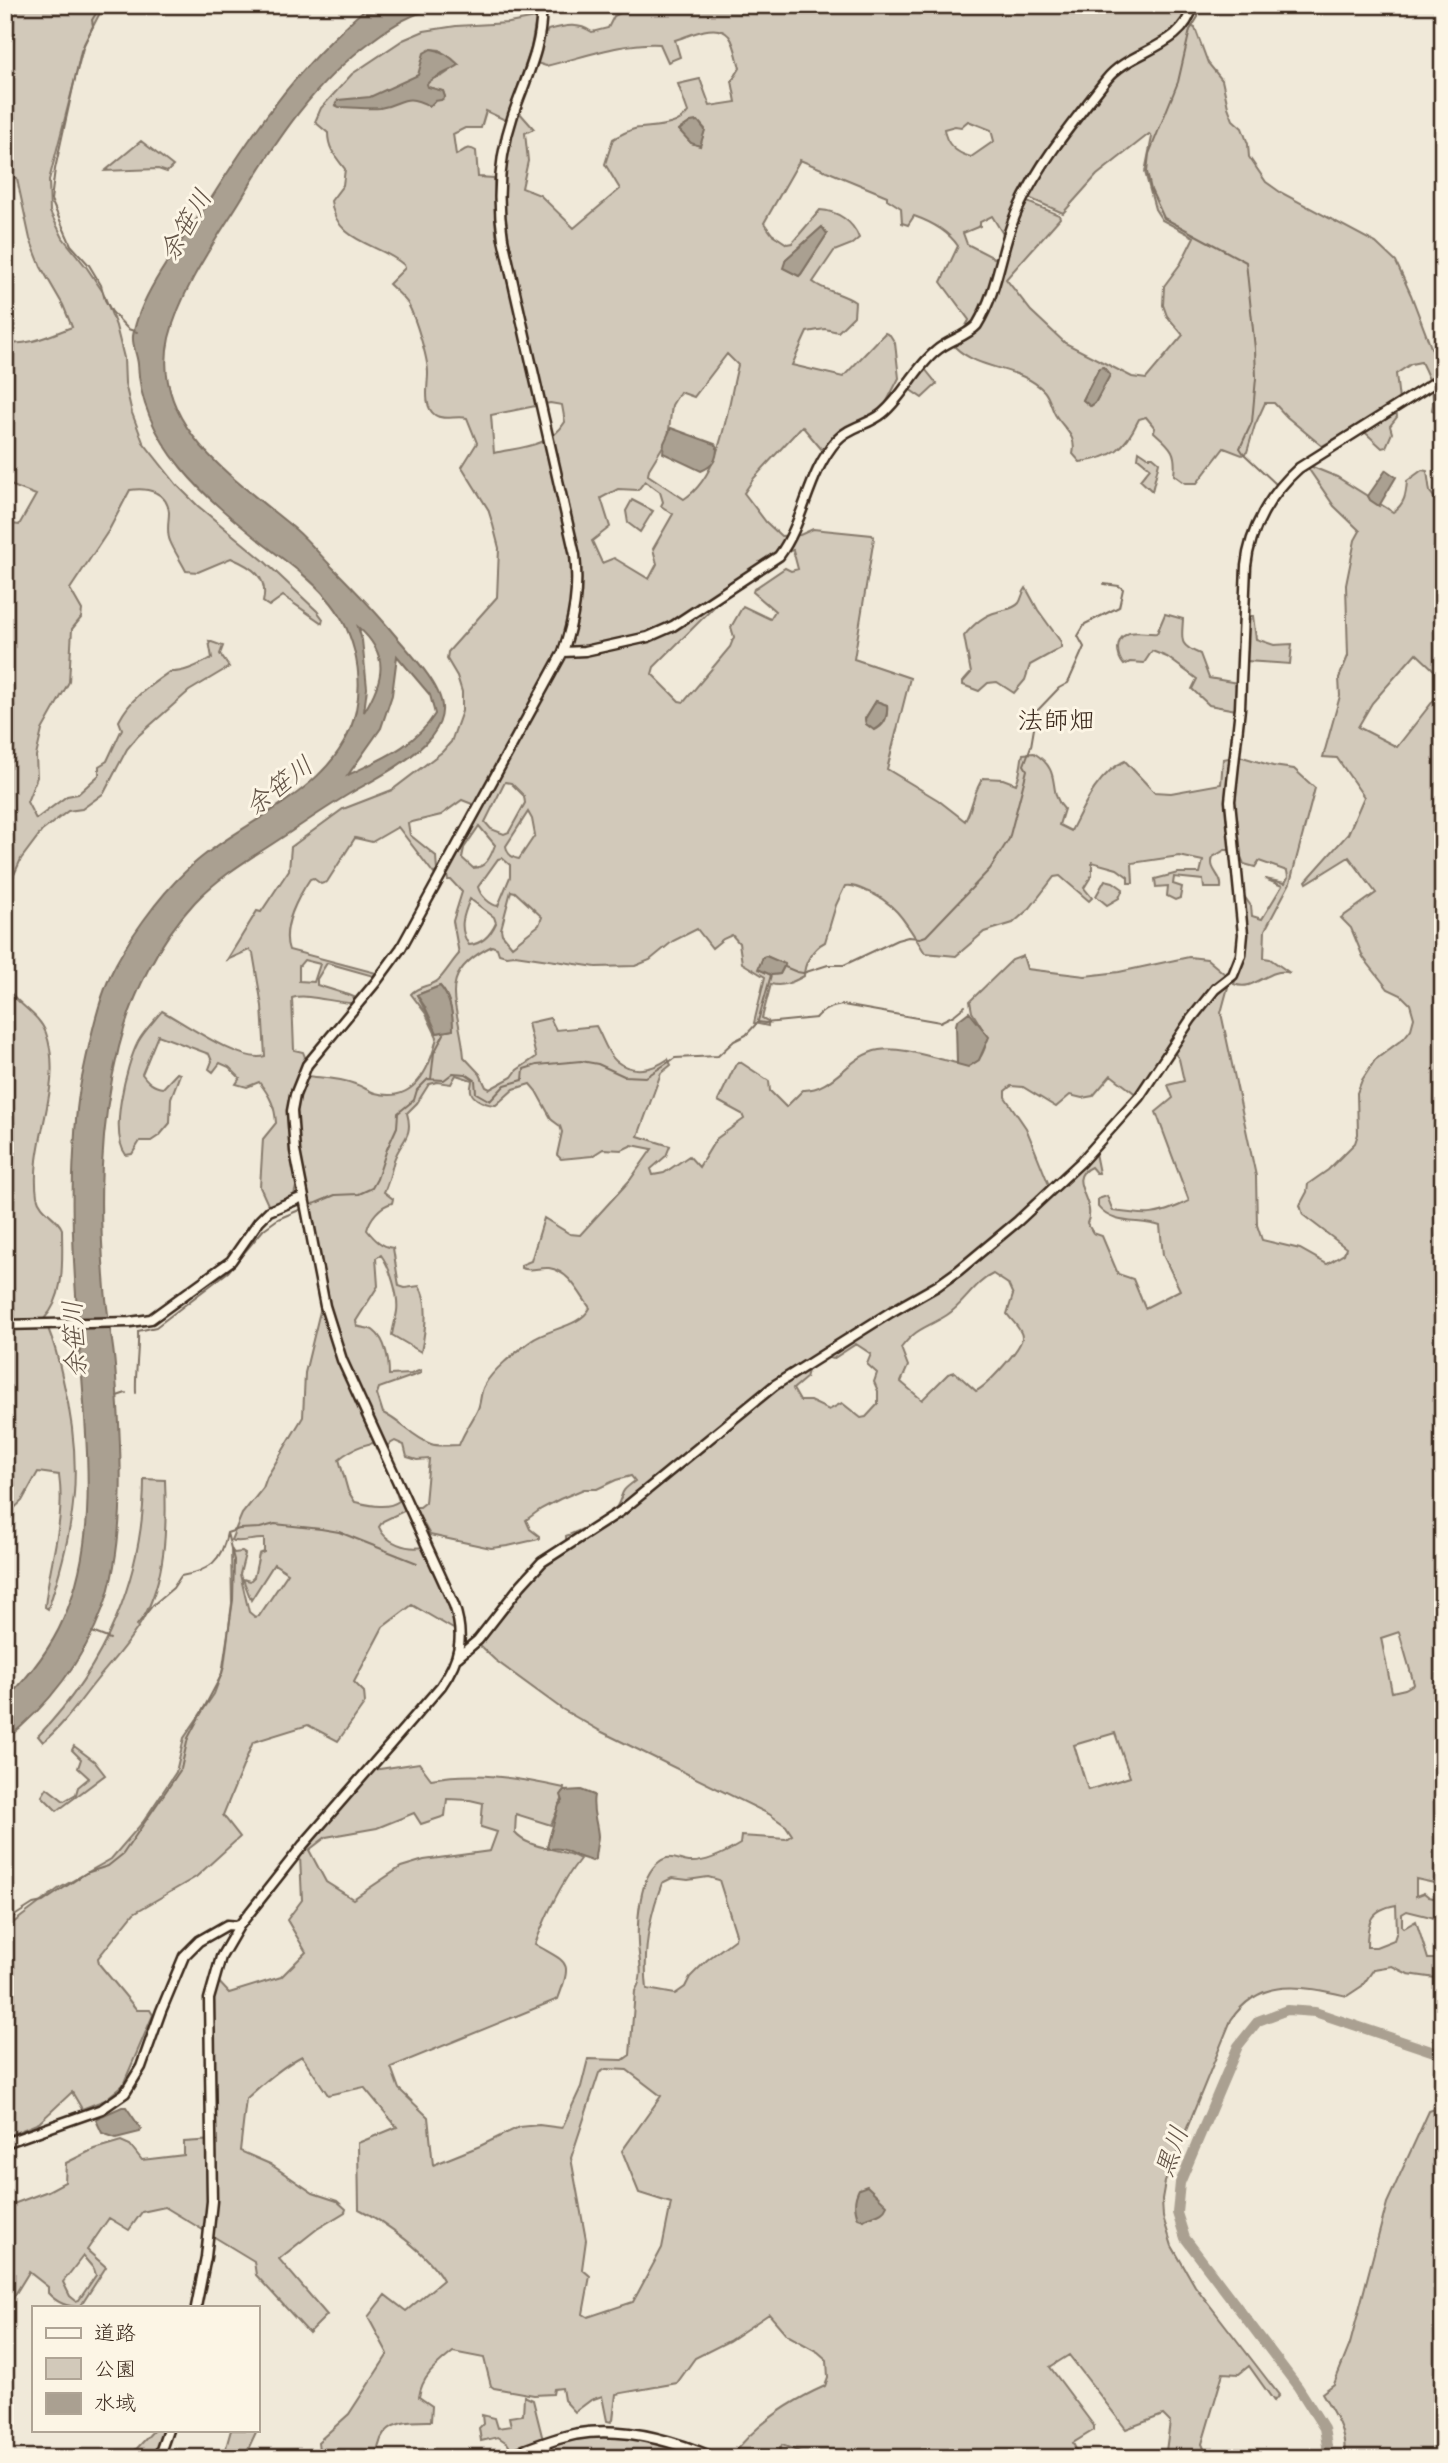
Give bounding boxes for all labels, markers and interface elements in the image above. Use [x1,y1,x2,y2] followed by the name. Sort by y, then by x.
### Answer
[153,184,221,268] water label: 余笹川
[1017,705,1095,739] district label: 法師畑
[239,750,321,824] water label: 余笹川
[57,1299,95,1379] water label: 余笹川
[1148,2122,1198,2182] water label: 黒川
[32,2306,259,2432] legend
[94,2320,136,2348] text: 道路
[94,2356,136,2384] text: 公園
[94,2390,136,2418] text: 水域

